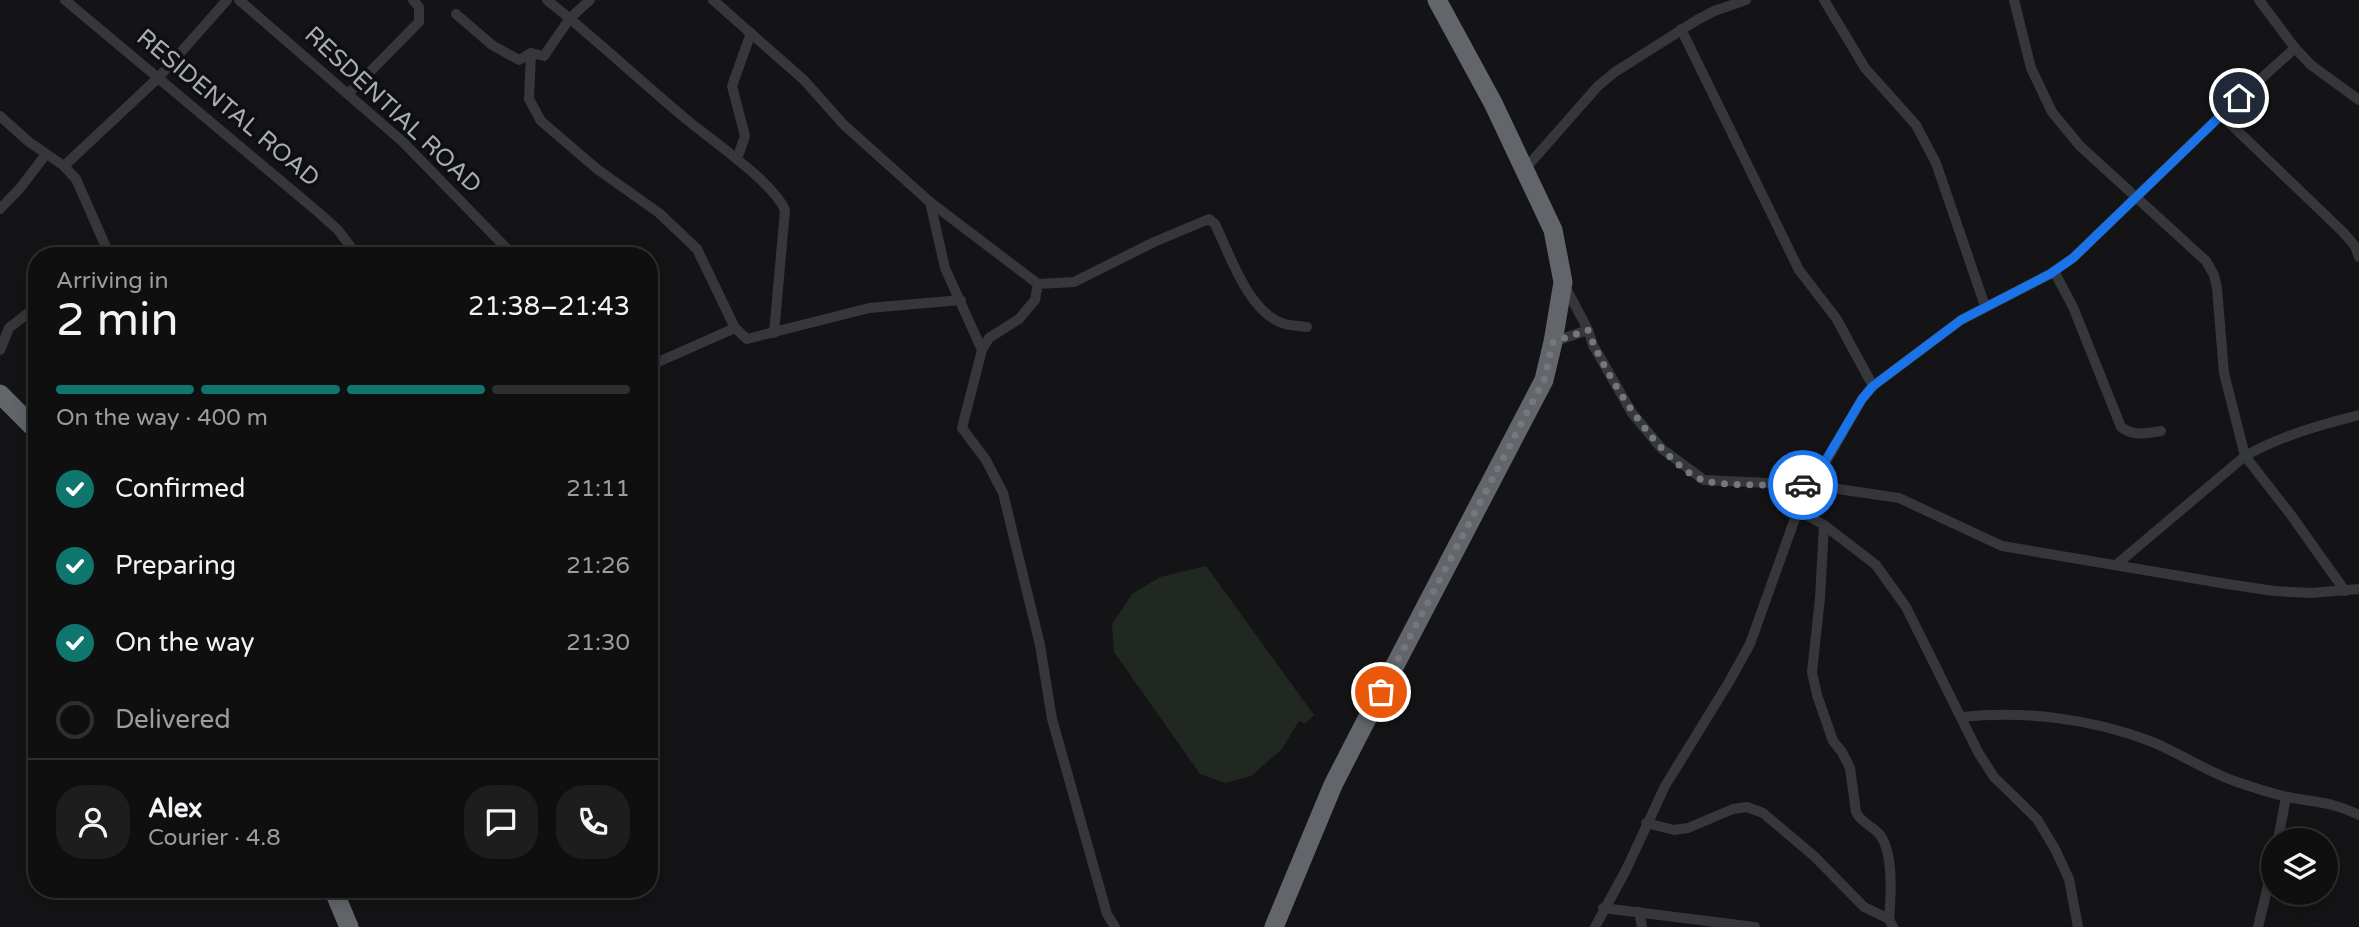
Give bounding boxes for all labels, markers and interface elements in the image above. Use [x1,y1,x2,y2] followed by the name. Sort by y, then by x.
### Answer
[299,21,487,199] street label: RESDENTIAL ROAD
[131,23,325,193] street label: RESIDENTAL ROAD
[2209,68,2269,128] pin
[2220,79,2258,117] icon: home
[56,267,169,295] text: Arriving in
[468,291,630,322] text: 21:38–21:43
[56,293,179,348] text: 2 min
[56,404,268,432] text: On the way · 400 m
[1768,450,1838,520] courier
[1784,466,1822,504] icon: car
[56,470,94,508] icon: check
[115,473,245,504] text: Confirmed
[566,475,630,503] text: 21:11
[56,547,94,585] icon: check
[115,550,236,581] text: Preparing
[566,552,630,580] text: 21:26
[56,624,94,662] icon: check
[115,627,255,658] text: On the way
[566,629,630,657] text: 21:30
[1351,662,1411,722] pin
[1362,673,1400,711] icon: bag
[115,704,231,735] text: Delivered
[56,785,130,859] button: person
[464,785,538,859] button: chat
[556,785,630,859] button: phone
[148,793,202,824] text: Alex
[148,824,281,852] text: Courier · 4.8
[2261,828,2338,905] map controls
[2261,828,2338,905] button: layers

